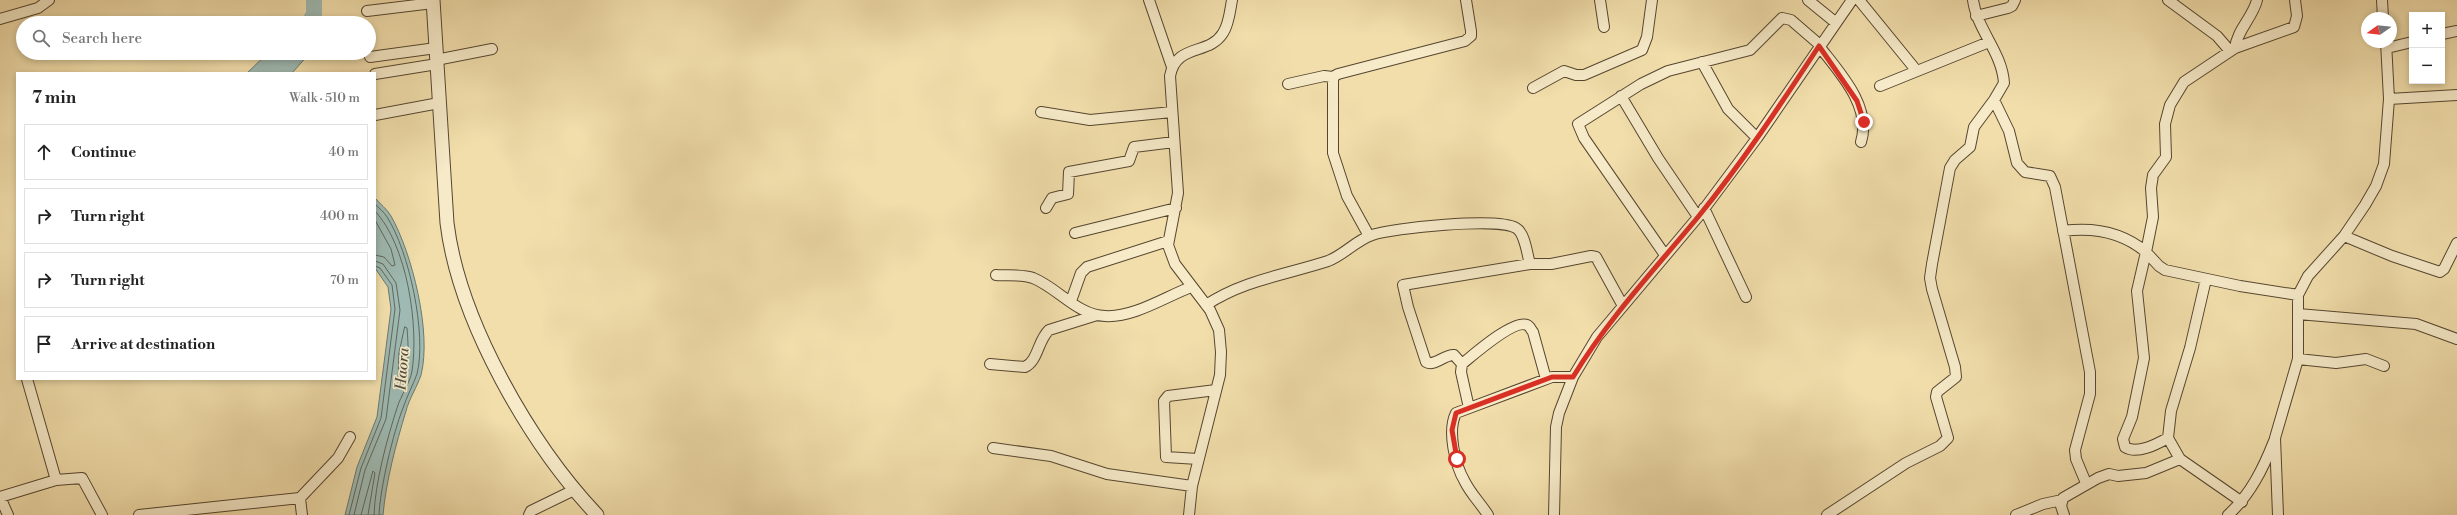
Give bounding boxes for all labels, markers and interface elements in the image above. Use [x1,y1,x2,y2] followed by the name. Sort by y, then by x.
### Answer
[2361,12,2397,48] north arrow
[2409,12,2445,84] map controls
[2409,12,2445,48] button: +
[16,16,376,60] search box
[30,27,52,49] icon: search
[62,29,142,48] text: Search here
[2409,48,2445,84] button: −
[32,87,76,109] text: 7 min
[289,90,360,106] text: Walk · 510 m
[1855,113,1873,131] route end
[33,141,55,163] icon: ahead
[71,143,136,162] text: Continue
[329,144,359,160] text: 40 m
[33,205,55,227] icon: right
[71,207,145,226] text: Turn right
[320,208,359,224] text: 400 m
[33,269,55,291] icon: right
[71,271,145,290] text: Turn right
[330,272,359,288] text: 70 m
[33,333,55,355] icon: arrive
[71,335,215,354] text: Arrive at destination
[391,347,413,392] water label: Haora
[1448,450,1466,468] route start

